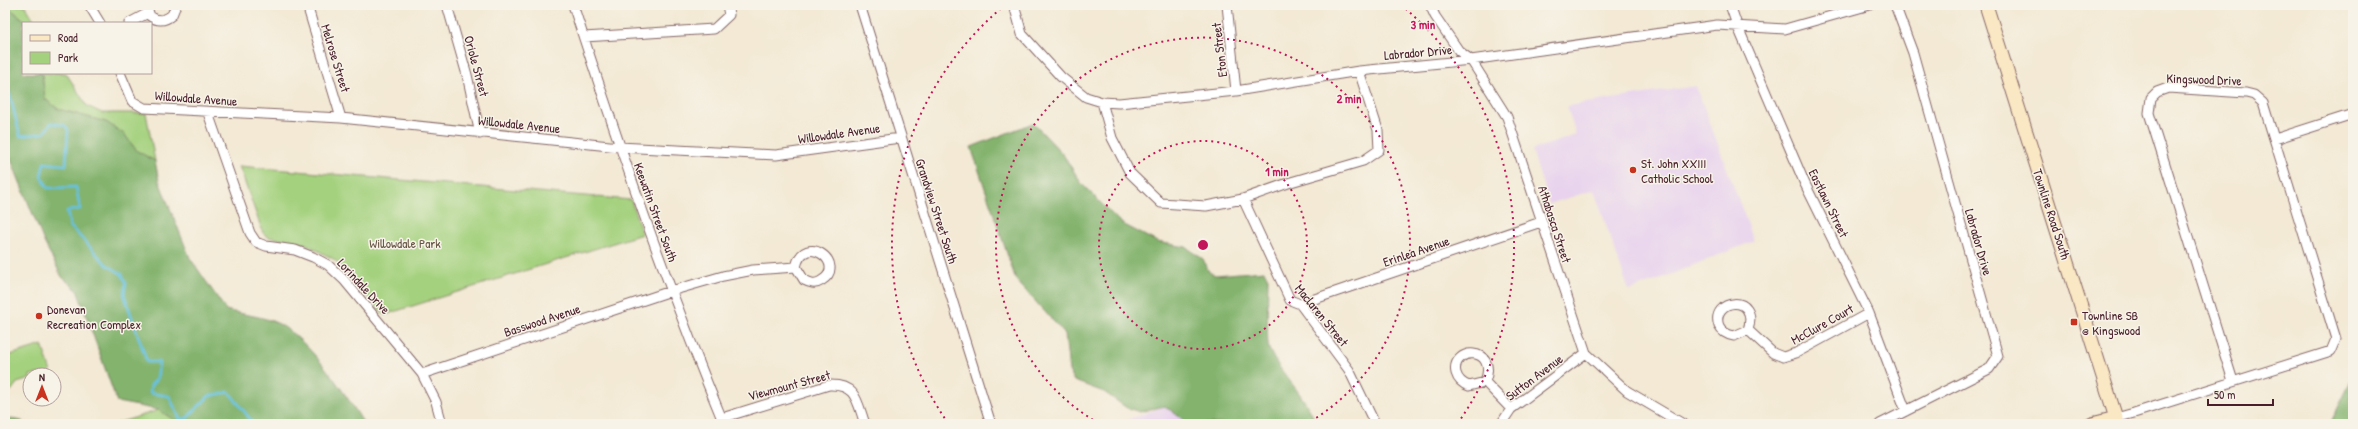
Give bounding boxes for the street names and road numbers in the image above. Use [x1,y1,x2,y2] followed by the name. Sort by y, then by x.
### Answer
[1207,21,1231,78] street label: Eton Street
[317,22,355,95] street label: Melrose Street
[460,34,494,99] street label: Oriole Street
[1383,40,1453,64] street label: Labrador Drive
[2166,69,2242,89] street label: Kingswood Drive
[154,86,238,110] street label: Willowdale Avenue
[477,111,561,137] street label: Willowdale Avenue
[797,118,881,148] street label: Willowdale Avenue
[912,156,963,266] street label: Grandview Street South
[630,160,682,264] street label: Keewatin Street South
[1805,166,1854,241] street label: Eastlawn Street
[2029,166,2075,262] street label: Townline Road South
[1534,183,1576,265] street label: Athabasca Street
[1961,207,1997,277] street label: Labrador Drive
[1380,231,1452,271] street label: Erinlea Avenue
[334,254,394,318] street label: Lorindale Drive
[1291,280,1353,350] street label: Maclaren Street
[502,299,582,341] street label: Basswood Avenue
[1788,299,1857,349] street label: McClure Court
[1502,350,1566,404] street label: Sutton Avenue
[746,365,833,405] street label: Viewmount Street

